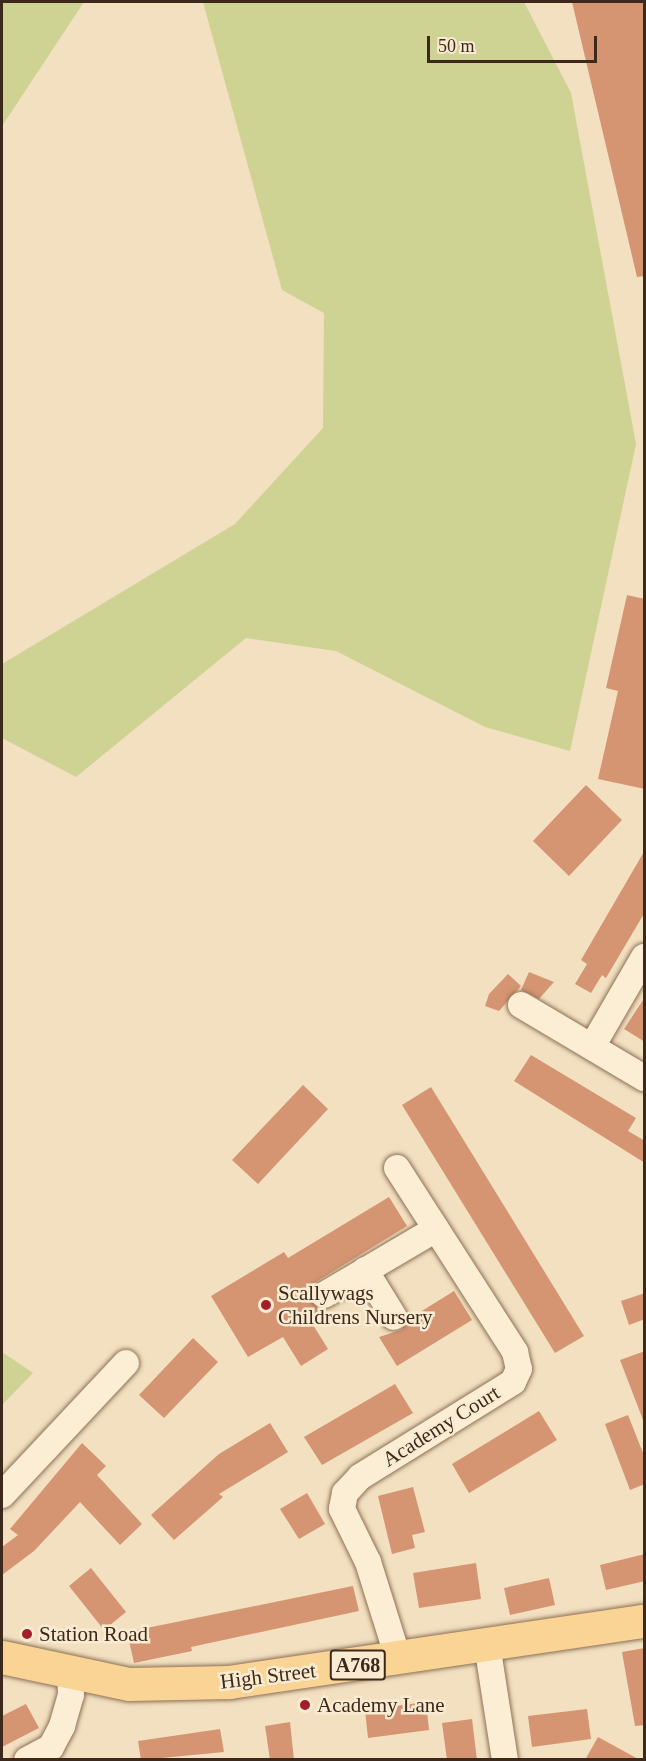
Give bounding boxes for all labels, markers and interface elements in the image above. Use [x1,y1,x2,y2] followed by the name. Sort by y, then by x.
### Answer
[430,24,600,62] scale bar
[438,36,475,56] text: 50 m
[278,1280,433,1330] place label: Scallywags Childrens Nursery
[259,1298,273,1312] marker: Scallywags Childrens Nursery
[378,1380,504,1472] street label: Academy Court
[39,1621,148,1647] place label: Station Road
[20,1627,34,1641] marker: Station Road
[330,1648,386,1682] road number: A768
[219,1658,317,1694] street label: High Street
[317,1692,445,1718] place label: Academy Lane
[298,1698,312,1712] marker: Academy Lane

